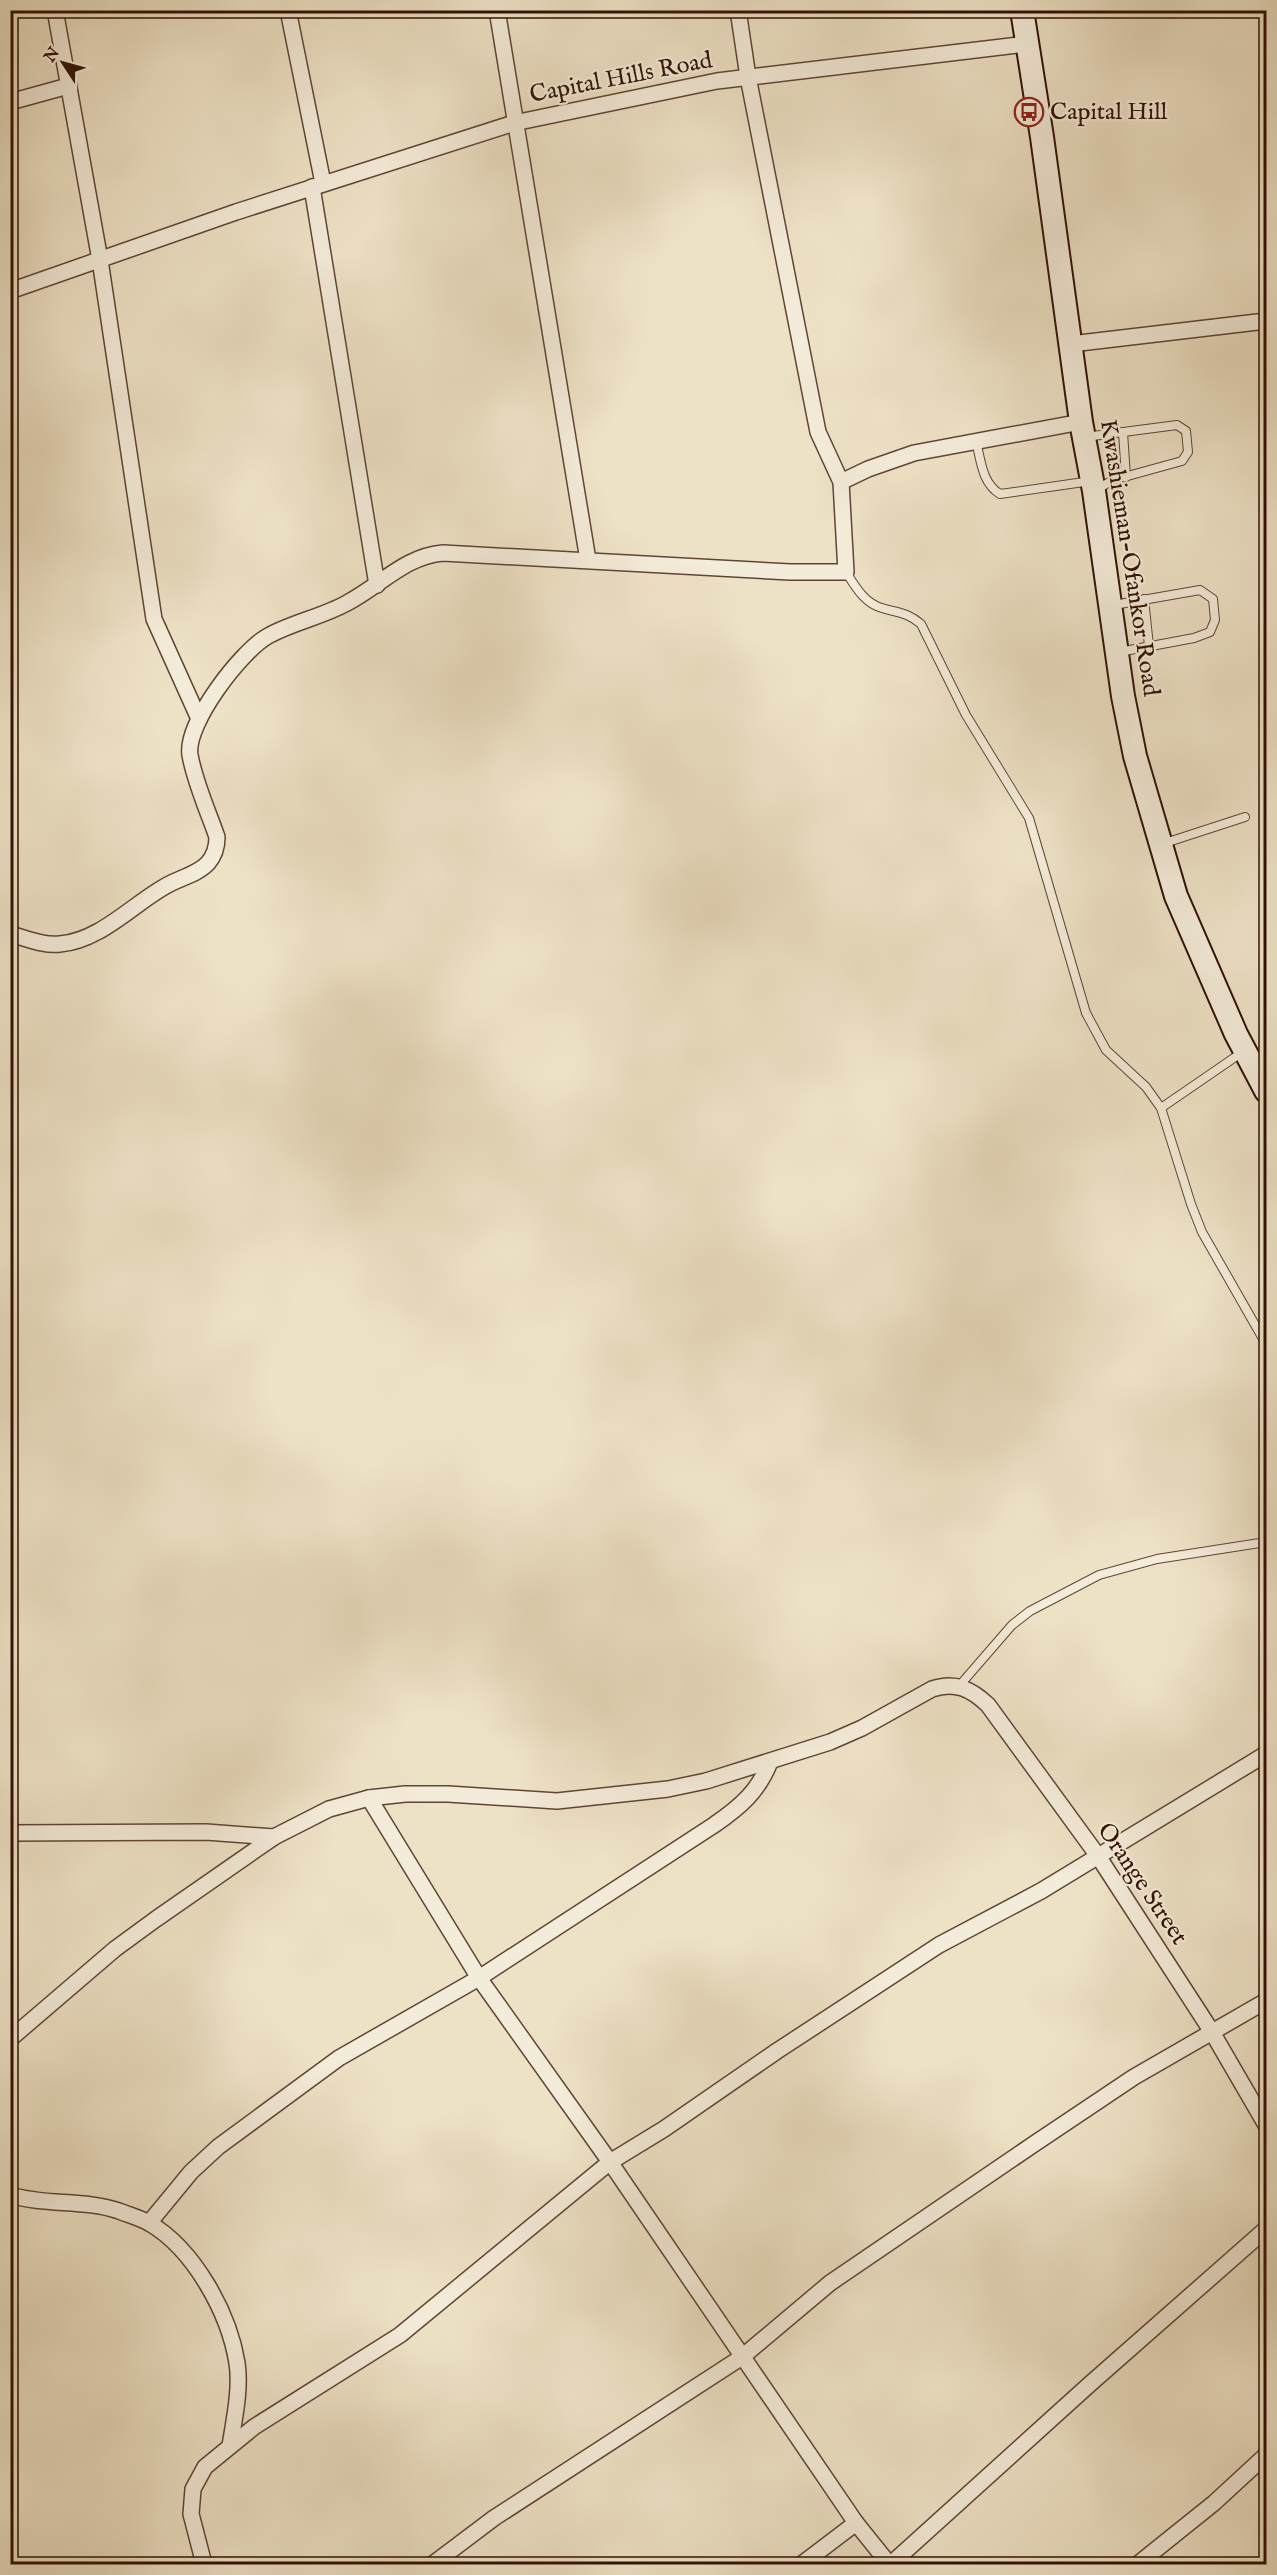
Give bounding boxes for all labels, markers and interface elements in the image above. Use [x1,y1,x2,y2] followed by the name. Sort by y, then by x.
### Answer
[33,33,93,93] north arrow
[40,44,65,68] text: N
[527,45,715,111] street label: Capital Hills Road
[1013,96,1045,128] bus stop icon: Capital Hill
[1050,97,1168,128] place label: Capital Hill
[1092,417,1166,699] street label: Kwashieman-Ofankor Road
[1090,1817,1194,1951] street label: Orange Street

